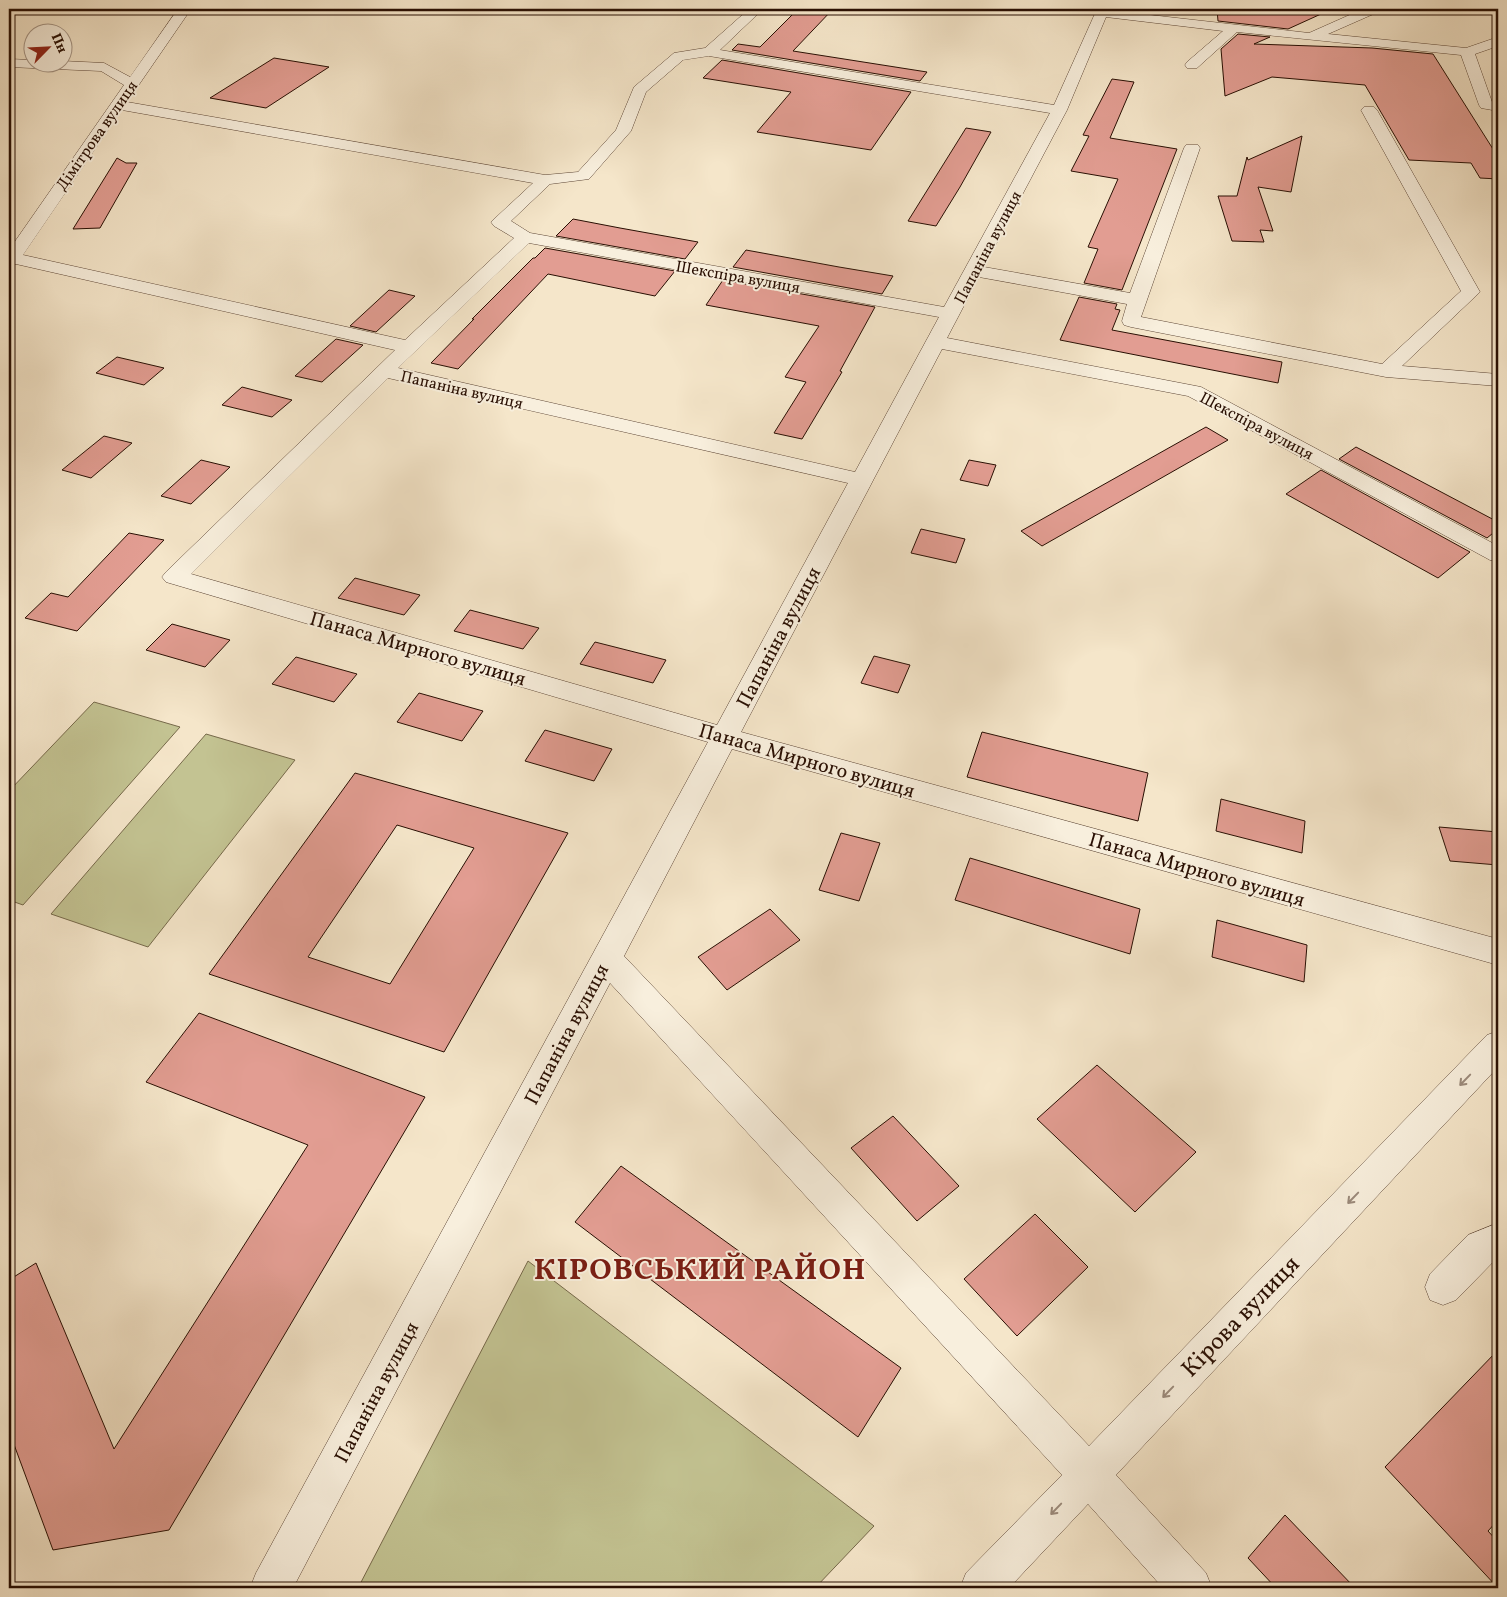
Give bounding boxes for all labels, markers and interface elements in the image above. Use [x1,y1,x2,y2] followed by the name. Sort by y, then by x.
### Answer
[22,22,72,72] north arrow
[46,30,71,56] text: Пн
[51,77,144,196] street label: Дімітрова вулиця
[950,188,1028,308] street label: Папаніна вулиця
[674,256,802,300] street label: Шекспіра вулиця
[398,366,525,416] street label: Папаніна вулиця
[1195,387,1317,466] street label: Шекспіра вулиця
[731,562,829,713] street label: Папаніна вулиця
[306,606,529,694] street label: Панаса Мирного вулиця
[695,718,918,806] street label: Панаса Мирного вулиця
[1085,827,1308,915] street label: Панаса Мирного вулиця
[519,959,617,1110] street label: Папаніна вулиця
[1459,1074,1471,1086] one-way arrow
[1347,1191,1359,1204] one-way arrow
[1175,1249,1308,1386] street label: Кірова вулиця
[534,1250,866,1292] district label: КІРОВСЬКИЙ РАЙОН
[329,1317,427,1468] street label: Папаніна вулиця
[1162,1385,1174,1398] one-way arrow
[1050,1503,1062,1516] one-way arrow

